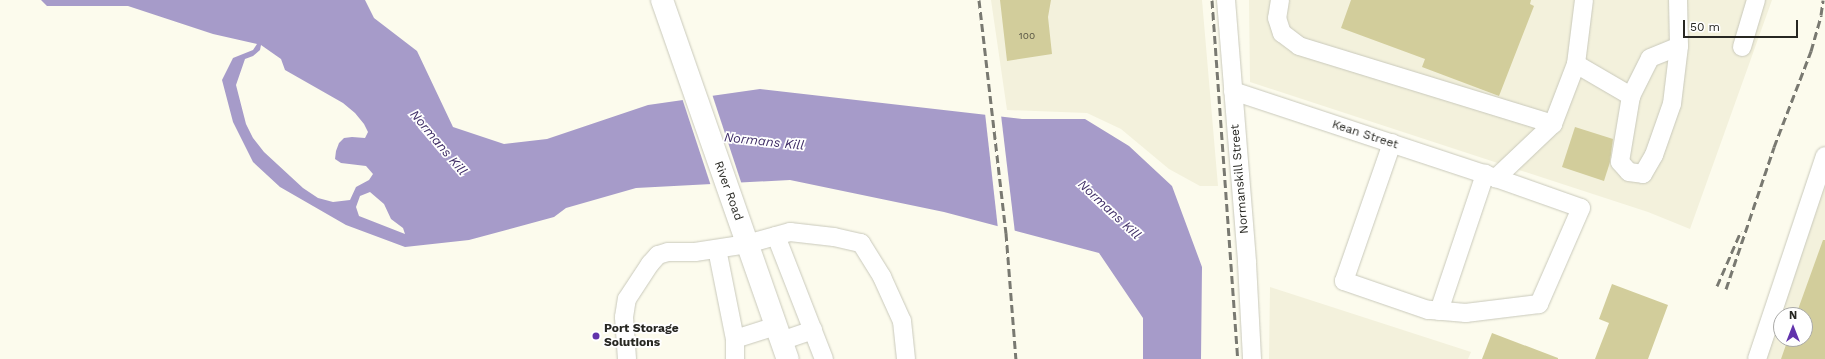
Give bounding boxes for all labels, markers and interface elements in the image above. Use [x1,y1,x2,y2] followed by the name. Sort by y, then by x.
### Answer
[1685,12,1800,38] scale bar
[1690,20,1720,34] text: 50 m
[1019,30,1035,42] house number: 100
[406,107,470,179] water label: Normans Kill
[1330,118,1400,152] street label: Kean Street
[1228,123,1252,235] street label: Normanskill Street
[723,130,805,154] water label: Normans Kill
[711,159,745,223] street label: River Road
[1074,177,1144,243] water label: Normans Kill
[1773,307,1813,347] north arrow
[1789,309,1797,322] text: N
[604,322,679,350] place label: Port Storage Solutions
[591,331,601,341] marker: Port Storage Solutions

